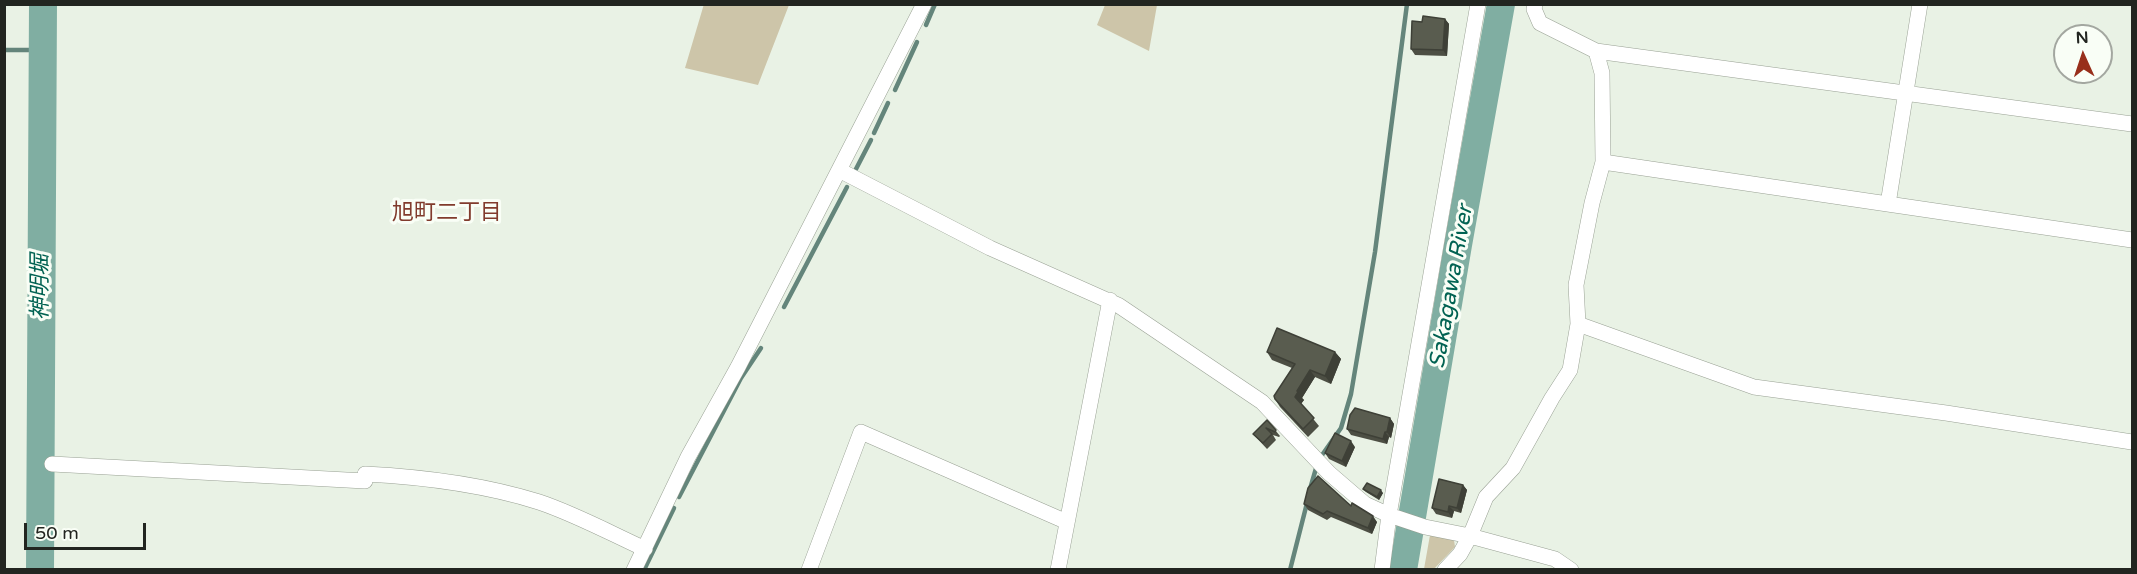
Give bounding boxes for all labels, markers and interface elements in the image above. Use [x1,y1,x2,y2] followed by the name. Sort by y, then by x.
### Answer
[2053,24,2113,84] north arrow
[2075,28,2089,48] text: N
[392,200,502,226] district label: 旭町二丁目
[1425,203,1479,371] water label: Sakagawa River
[28,254,54,320] water label: 神明堀
[27,511,148,549] scale bar
[35,522,79,544] text: 50 m

